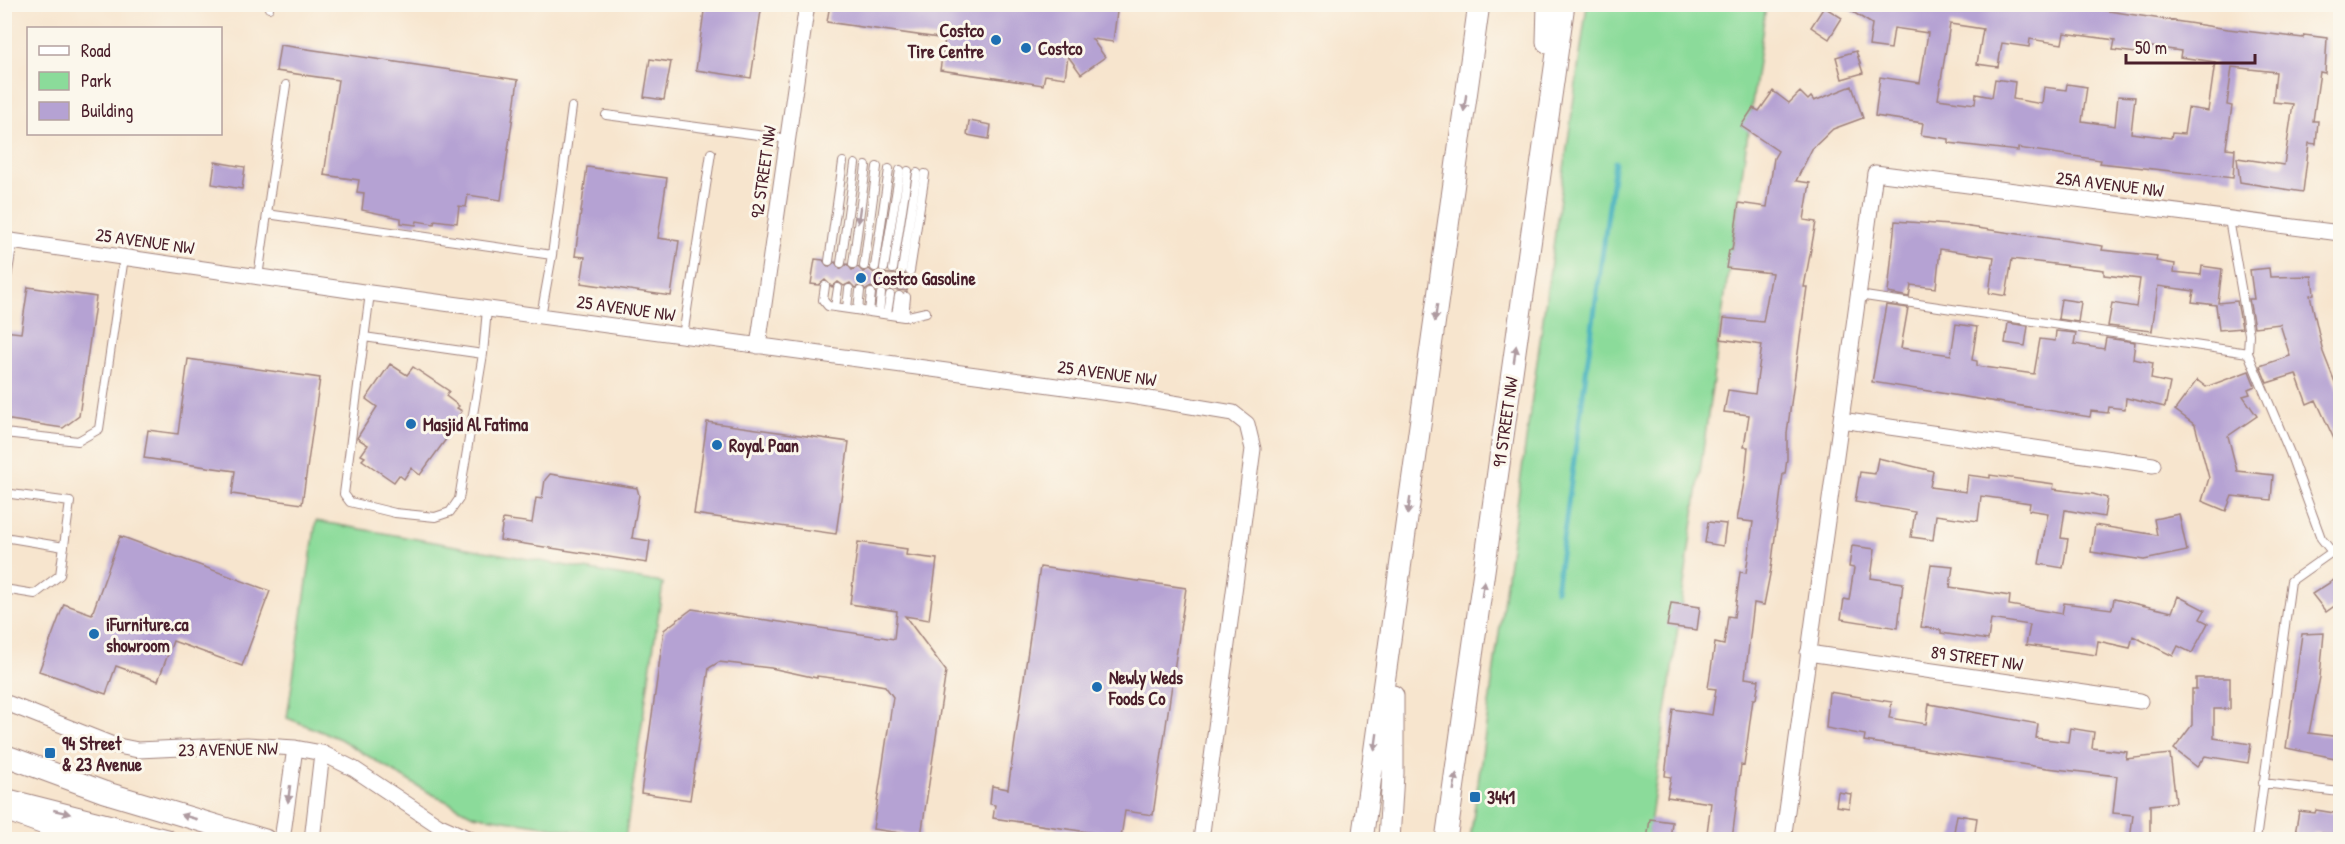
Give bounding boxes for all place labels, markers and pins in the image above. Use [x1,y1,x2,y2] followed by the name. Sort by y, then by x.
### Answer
[907,18,985,64] place label: Costco Tire Centre
[989,33,1003,47] marker: Costco Tire Centre
[1038,36,1083,61] place label: Costco
[1019,41,1033,55] marker: Costco
[873,266,976,291] place label: Costco Gasoline
[854,271,868,285] marker: Costco Gasoline
[423,412,529,437] place label: Masjid Al Fatima
[404,417,418,431] marker: Masjid Al Fatima
[729,433,799,459] place label: Royal Paan
[710,438,724,452] marker: Royal Paan
[106,612,189,658] place label: iFurniture.ca showroom
[87,627,101,641] marker: iFurniture.ca showroom
[1108,665,1183,711] place label: Newly Weds Foods Co
[1090,680,1104,694] marker: Newly Weds Foods Co
[62,731,143,777] place label: 94 Street & 23 Avenue
[43,746,57,760] marker: 94 Street & 23 Avenue
[1487,785,1516,810] place label: 3441
[1468,790,1482,804] marker: 3441

